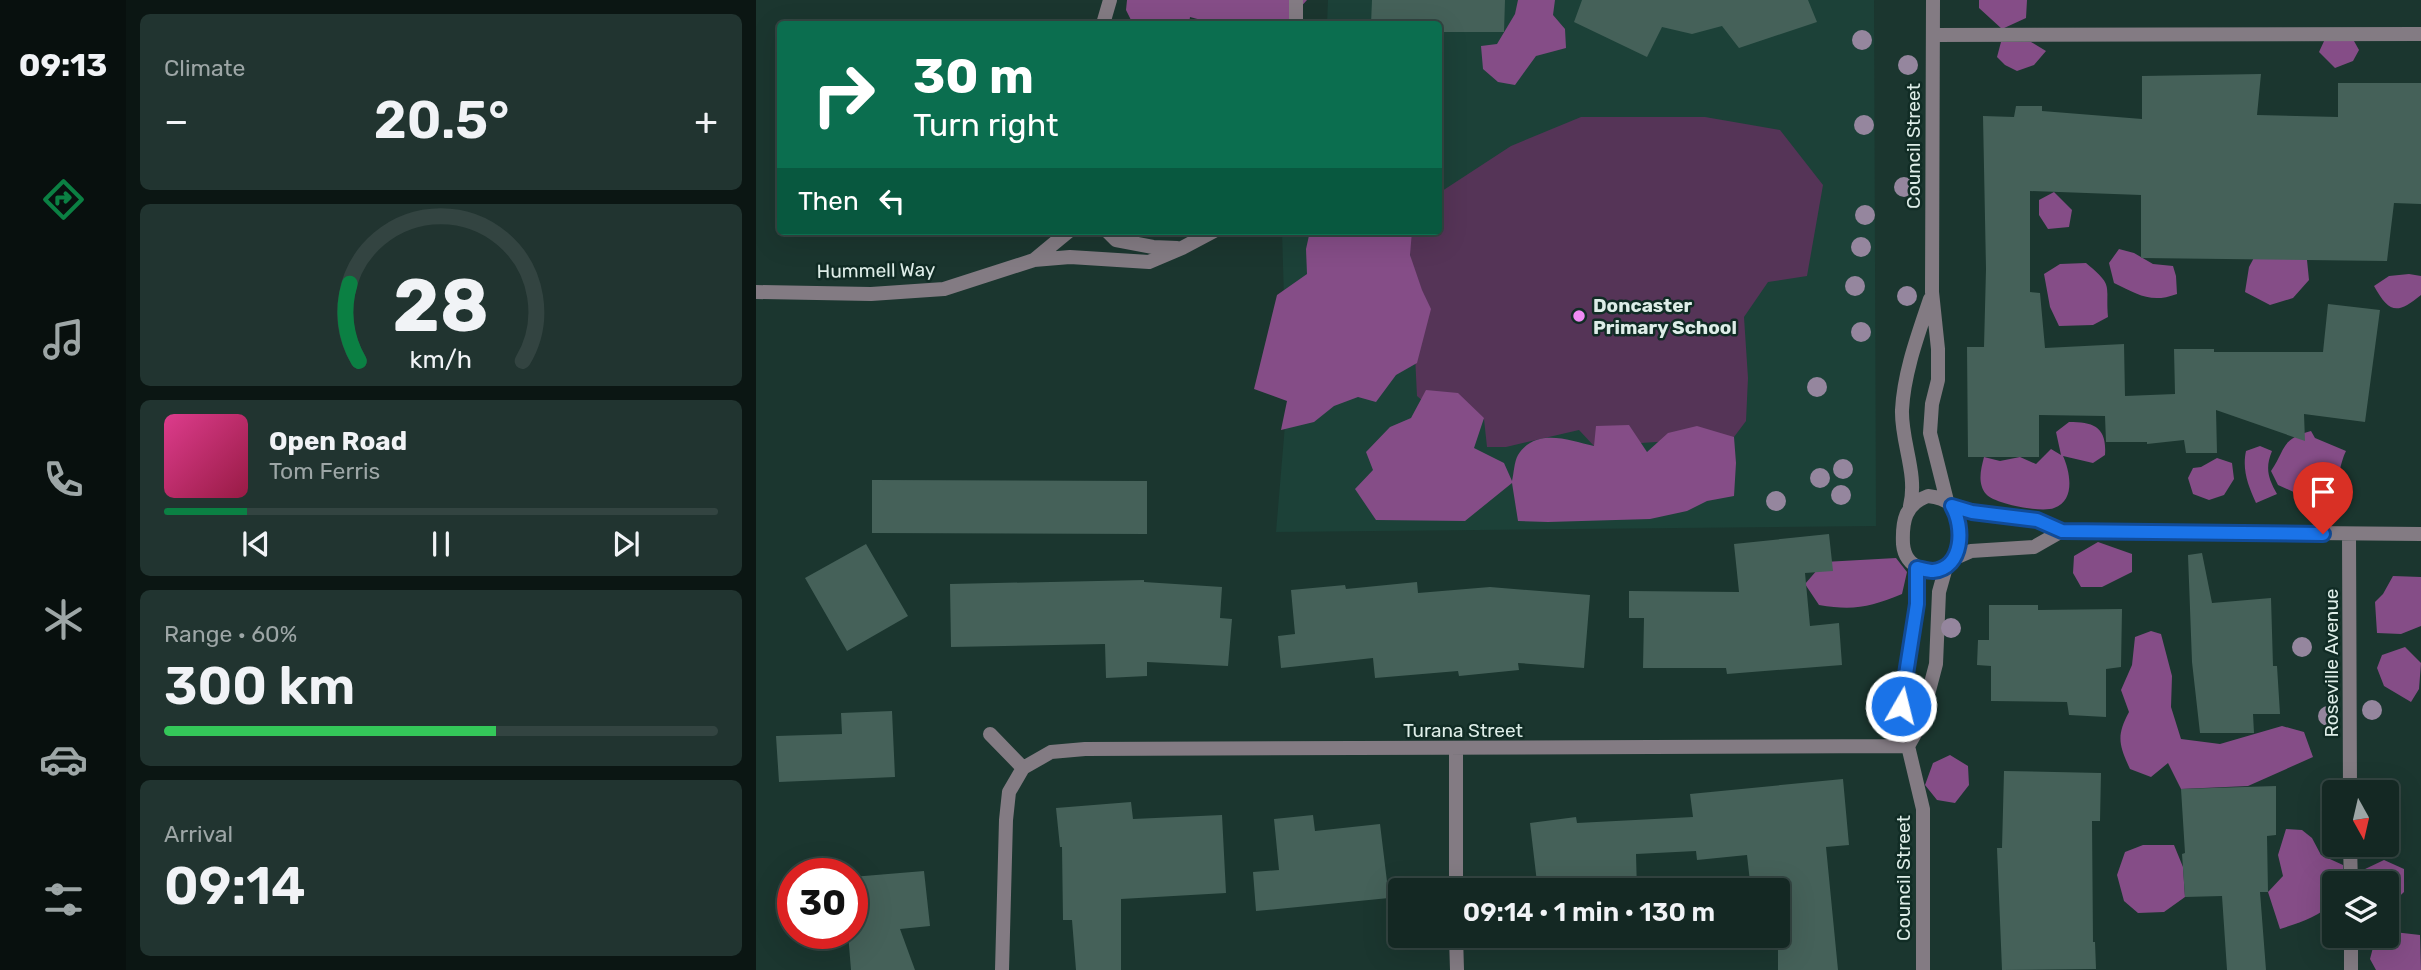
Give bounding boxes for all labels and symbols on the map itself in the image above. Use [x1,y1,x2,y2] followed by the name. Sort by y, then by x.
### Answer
[1902,83,1925,209] street label: Council Street
[817,258,935,283] street label: Hummell Way
[1593,294,1737,339] place label: Doncaster Primary School
[1571,308,1587,324] marker: Doncaster Primary School
[2293,462,2353,534] pin
[2320,589,2343,737] street label: Roseville Avenue
[1864,669,1938,743] position arrow
[1403,719,1524,742] street label: Turana Street
[2322,780,2399,858] north arrow
[1892,815,1915,941] street label: Council Street
[777,858,868,949] speed limit sign: 30

